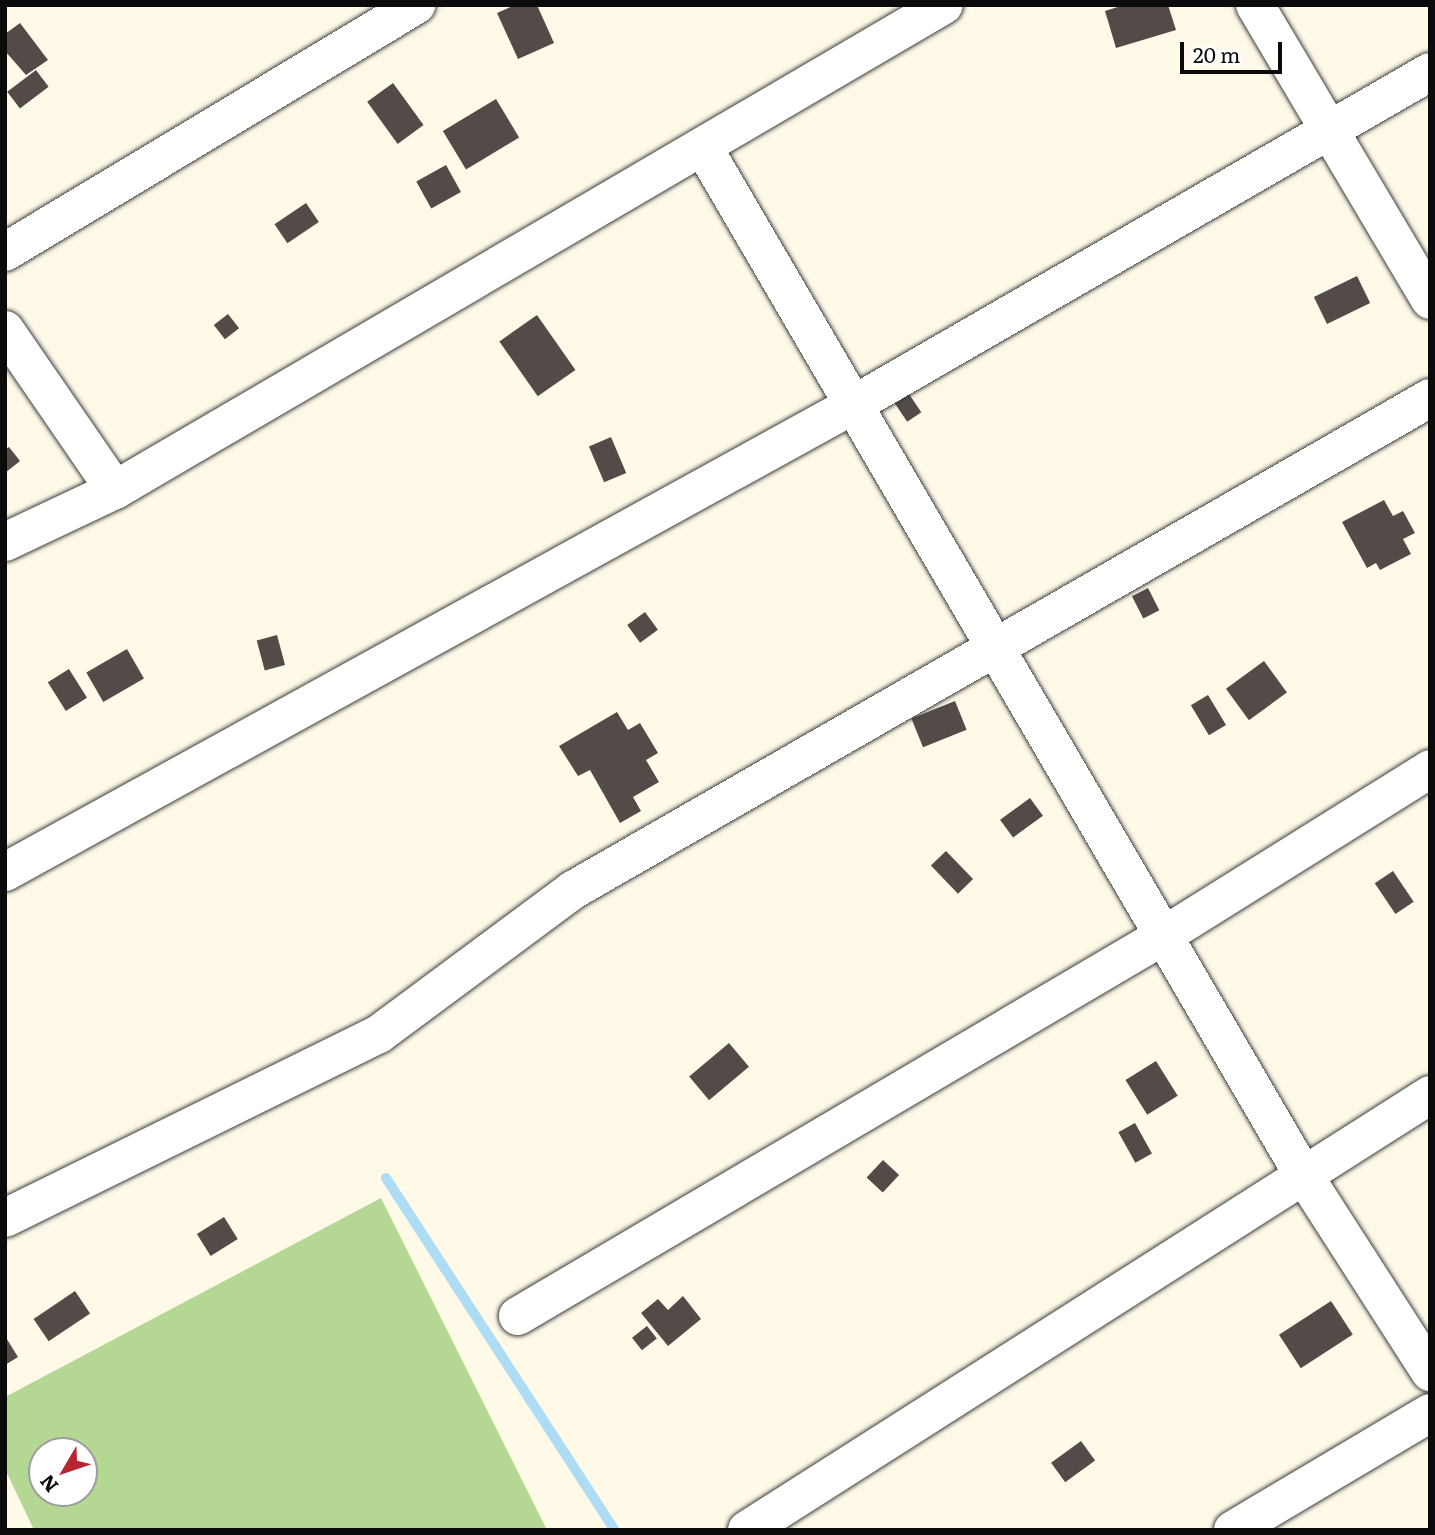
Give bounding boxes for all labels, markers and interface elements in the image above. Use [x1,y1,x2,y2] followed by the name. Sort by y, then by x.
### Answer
[1183,28,1284,72] scale bar
[1193,38,1240,69] text: 20 m
[28,1437,98,1507] north arrow
[32,1469,64,1499] text: N

